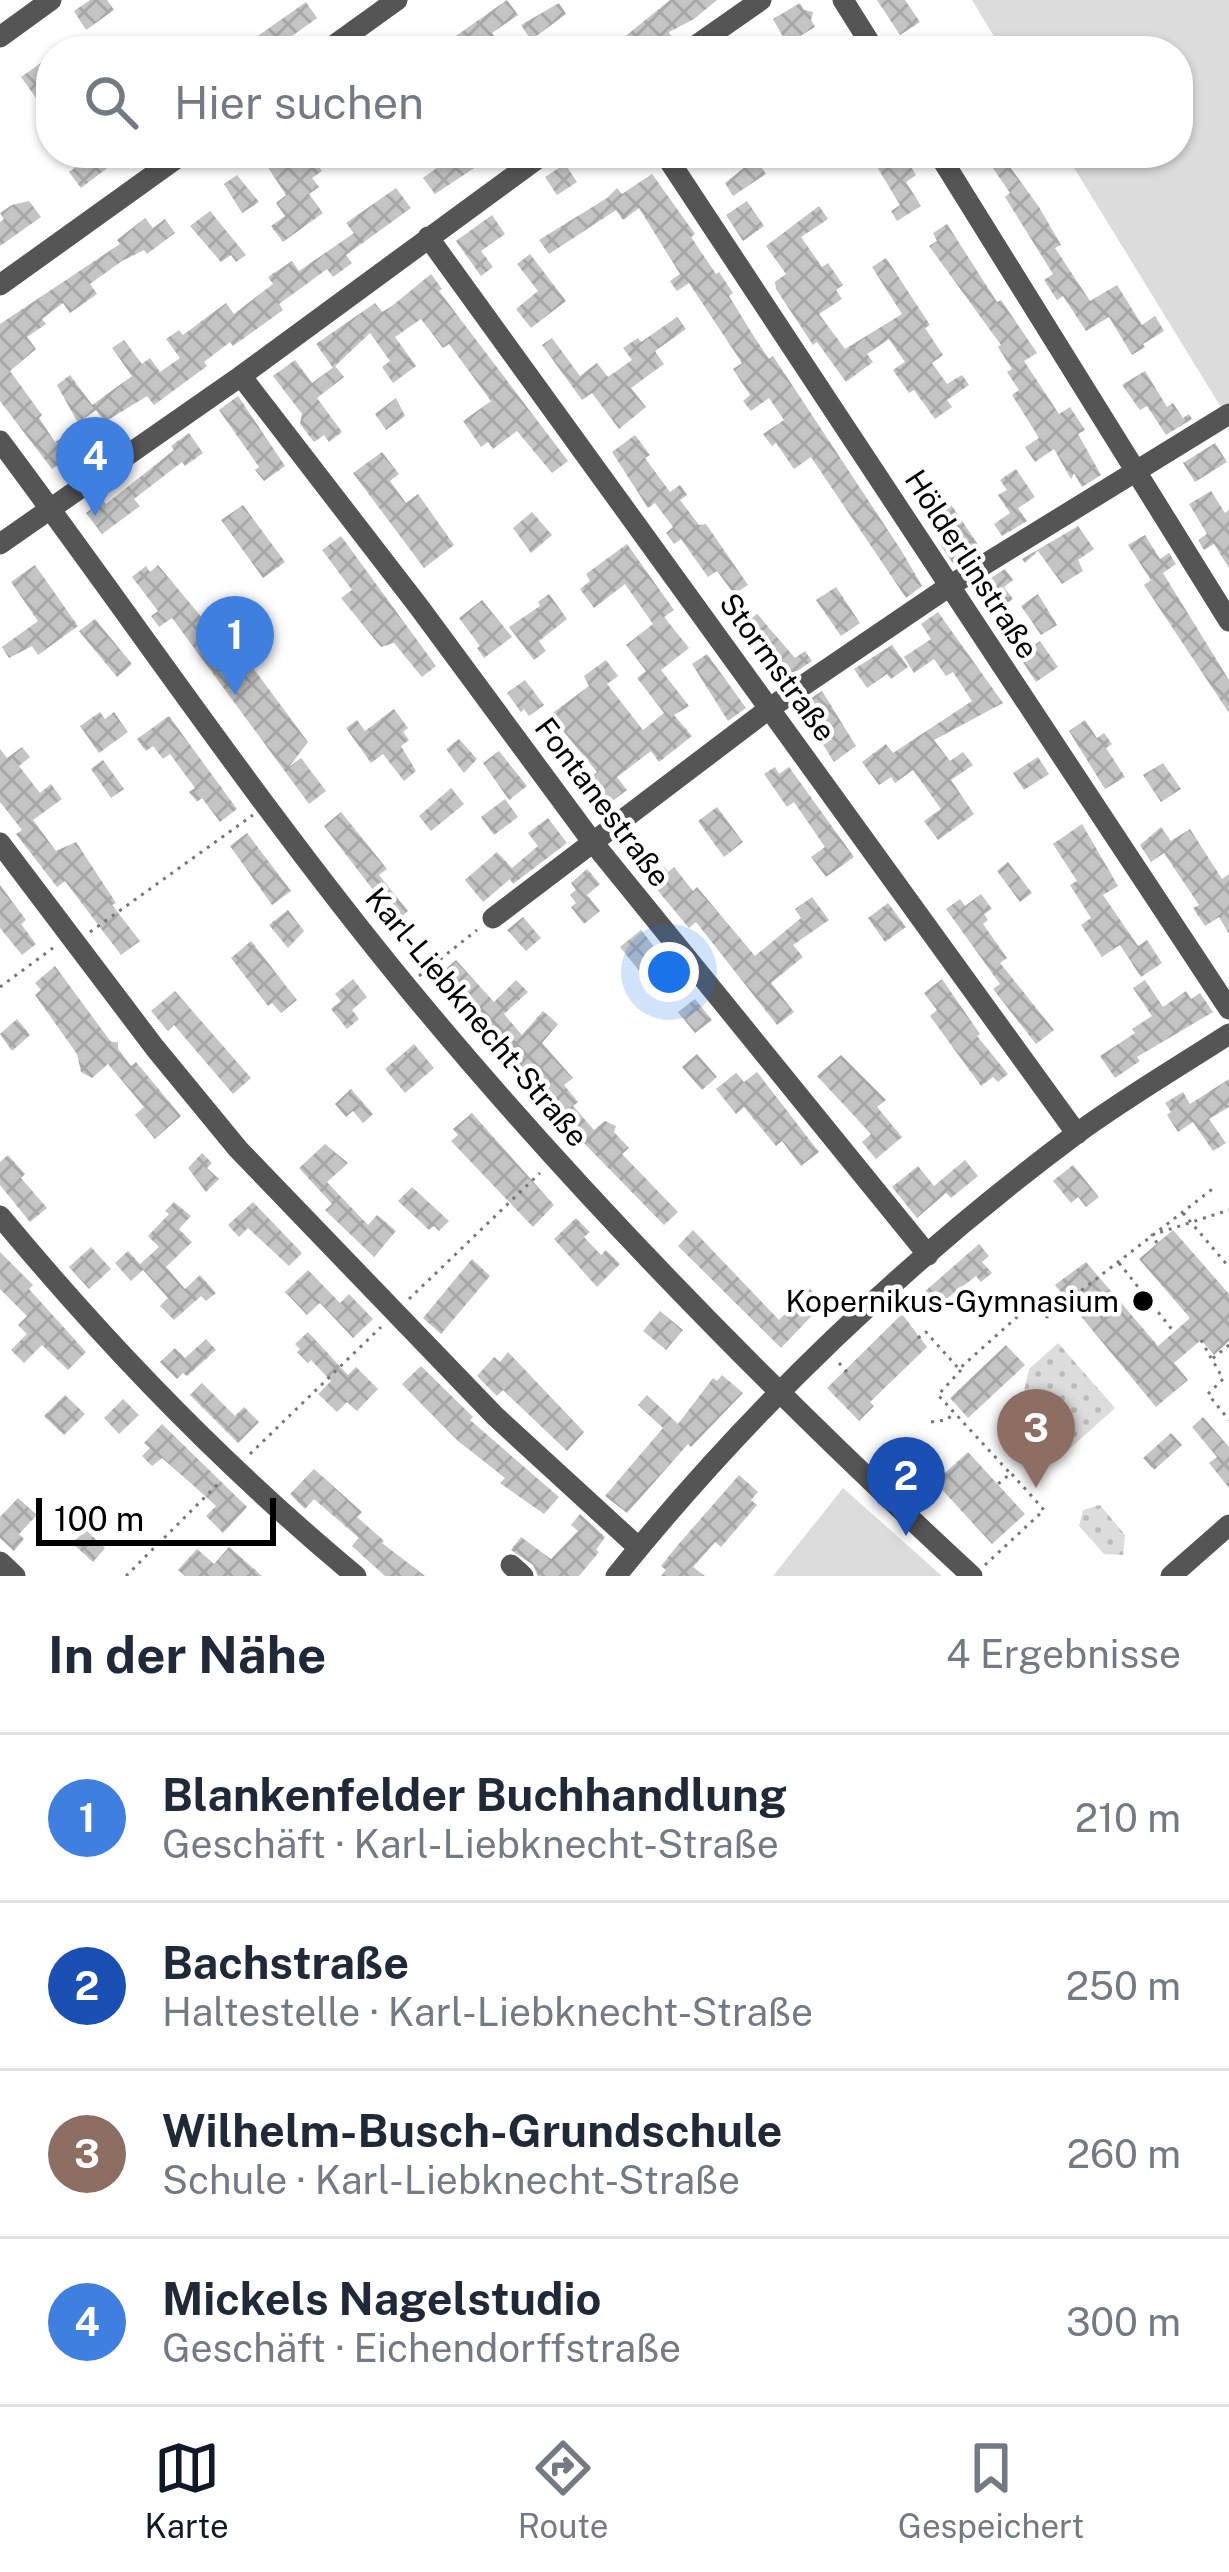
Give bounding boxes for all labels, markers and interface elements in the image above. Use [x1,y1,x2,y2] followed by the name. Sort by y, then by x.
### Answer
[36,36,1193,168] search box
[78,69,144,135] icon: search
[174,76,424,129] text: Hier suchen
[56,417,134,516] pin: 4
[898,463,1046,665] street label: Hölderlinstraße
[712,586,844,748] street label: Stormstraße
[196,596,274,695] pin: 1
[528,710,678,894] street label: Fontanestraße
[358,880,596,1154] street label: Karl-Liebknecht-Straße
[639,942,699,1002] your location
[786,1283,1119,1319] place label: Kopernikus-Gymnasium
[1130,1288,1156,1314] marker: Kopernikus-Gymnasium
[997,1389,1075,1488] pin: 3
[867,1437,945,1536] pin: 2
[36,1492,276,1545] scale bar
[54,1500,144,1538] text: 100 m
[48,1625,326,1684] text: In der Nähe
[946,1631,1181,1677] text: 4 Ergebnisse
[162,1768,787,1821] text: Blankenfelder Buchhandlung
[79,1795,95,1841] text: 1
[1075,1795,1181,1841] text: 210 m
[162,1821,779,1867] text: Geschäft · Karl-Liebknecht-Straße
[162,1936,409,1989] text: Bachstraße
[75,1963,99,2009] text: 2
[1066,1963,1181,2009] text: 250 m
[162,1989,813,2035] text: Haltestelle · Karl-Liebknecht-Straße
[162,2104,782,2157] text: Wilhelm-Busch-Grundschule
[74,2131,100,2177] text: 3
[1067,2131,1181,2177] text: 260 m
[162,2157,740,2203] text: Schule · Karl-Liebknecht-Straße
[162,2272,601,2325] text: Mickels Nagelstudio
[74,2299,100,2345] text: 4
[1066,2299,1181,2345] text: 300 m
[162,2325,681,2371] text: Geschäft · Eichendorffstraße
[145,2435,229,2545] tab: Karte
[518,2435,608,2545] tab: Route
[898,2435,1084,2545] tab: Gespeichert

